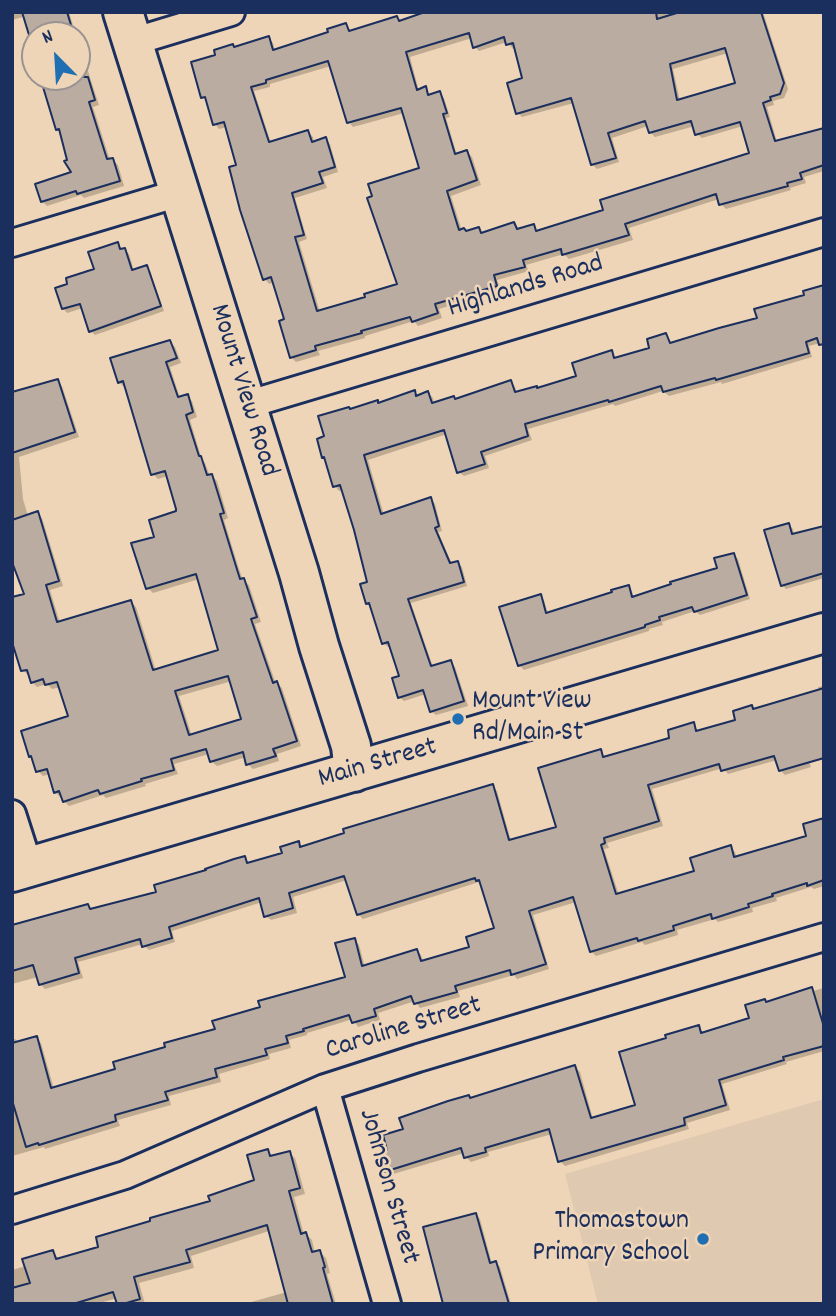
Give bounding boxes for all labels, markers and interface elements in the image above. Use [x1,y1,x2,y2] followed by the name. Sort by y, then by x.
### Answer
[21,21,91,91] north arrow
[38,24,58,52] text: N
[444,248,608,328] street label: Highlands Road
[200,301,284,481] street label: Mount View Road
[472,686,592,752] place label: Mount View Rd/Main St
[450,711,466,727] marker: Mount View Rd/Main St
[315,732,441,798] street label: Main Street
[322,990,486,1070] street label: Caroline Street
[349,1105,425,1269] street label: Johnson Street
[532,1206,689,1272] place label: Thomastown Primary School
[695,1231,711,1247] marker: Thomastown Primary School

